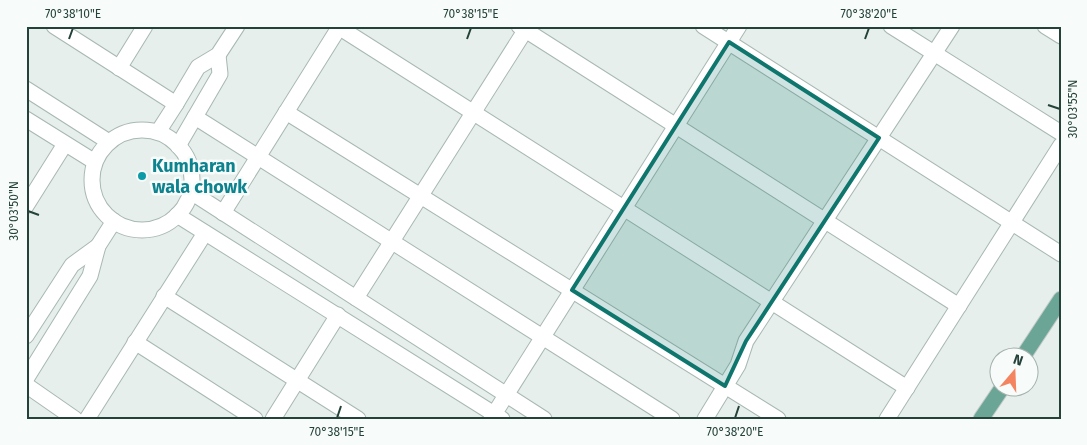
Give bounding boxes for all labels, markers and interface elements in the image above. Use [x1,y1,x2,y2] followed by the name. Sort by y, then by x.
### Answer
[45,7,101,21] text: 70°38'10"E
[443,7,499,21] text: 70°38'15"E
[841,7,897,21] text: 70°38'20"E
[1066,80,1080,138] text: 30°03'55"N
[152,155,248,198] place label: Kumharan wala chowk
[136,170,148,182] marker: Kumharan wala chowk
[7,181,21,241] text: 30°03'50"N
[990,348,1040,398] north arrow
[1011,351,1025,370] text: N
[309,425,365,439] text: 70°38'15"E
[707,425,763,439] text: 70°38'20"E

